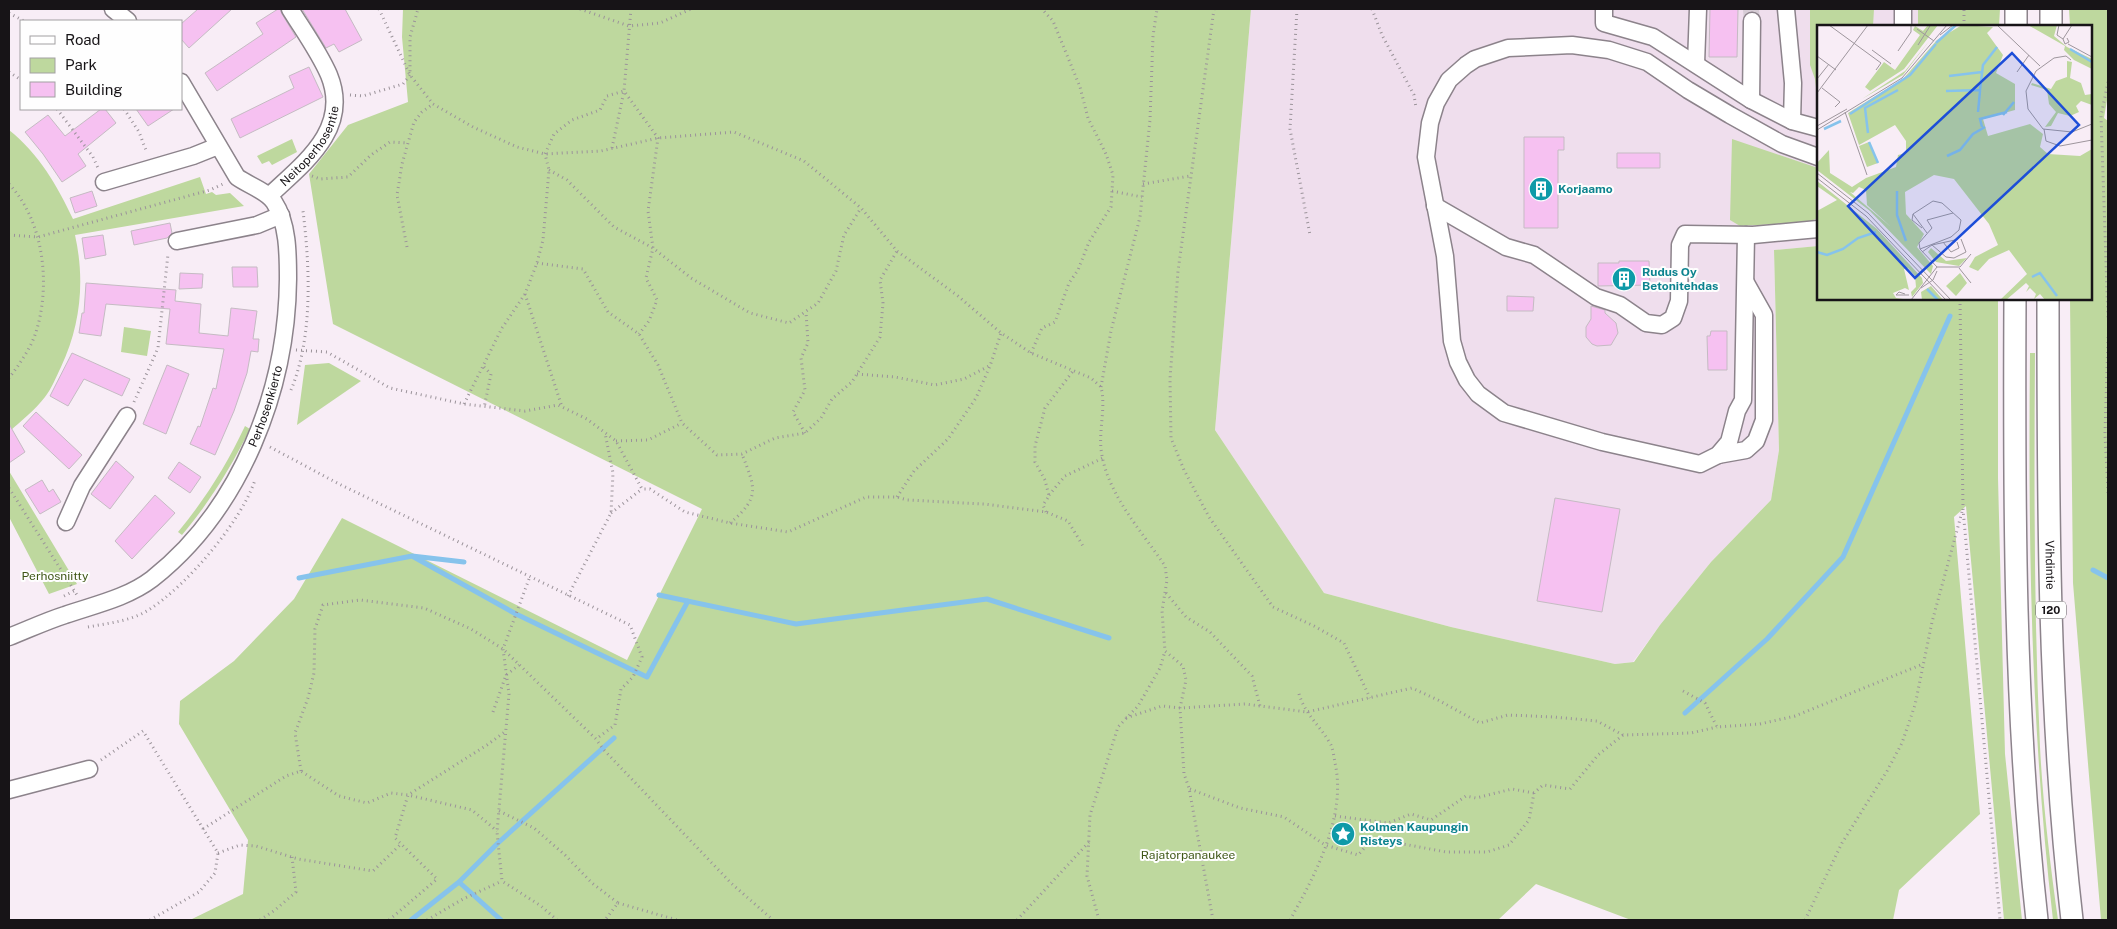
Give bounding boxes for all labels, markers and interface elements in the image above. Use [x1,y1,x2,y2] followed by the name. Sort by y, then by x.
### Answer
[20,20,182,110] legend
[1817,25,2092,300] inset map
[65,31,101,48] text: Road
[65,56,97,73] text: Park
[65,81,123,98] text: Building
[277,105,342,189] street label: Neitoperhosentie
[1528,176,1554,202] building icon: Korjaamo
[1558,182,1613,196] place label: Korjaamo
[1642,265,1718,293] place label: Rudus Oy Betonitehdas
[1611,266,1637,292] building icon: Rudus Oy Betonitehdas
[246,364,285,449] street label: Perhosenkierto
[2042,540,2057,590] street label: Vihdintie
[22,569,89,583] park label: Perhosniitty
[2036,602,2066,618] road number: 120
[1360,820,1468,848] place label: Kolmen Kaupungin Risteys
[1330,821,1356,847] place icon: Kolmen Kaupungin Risteys
[1141,848,1235,862] park label: Rajatorpanaukee

